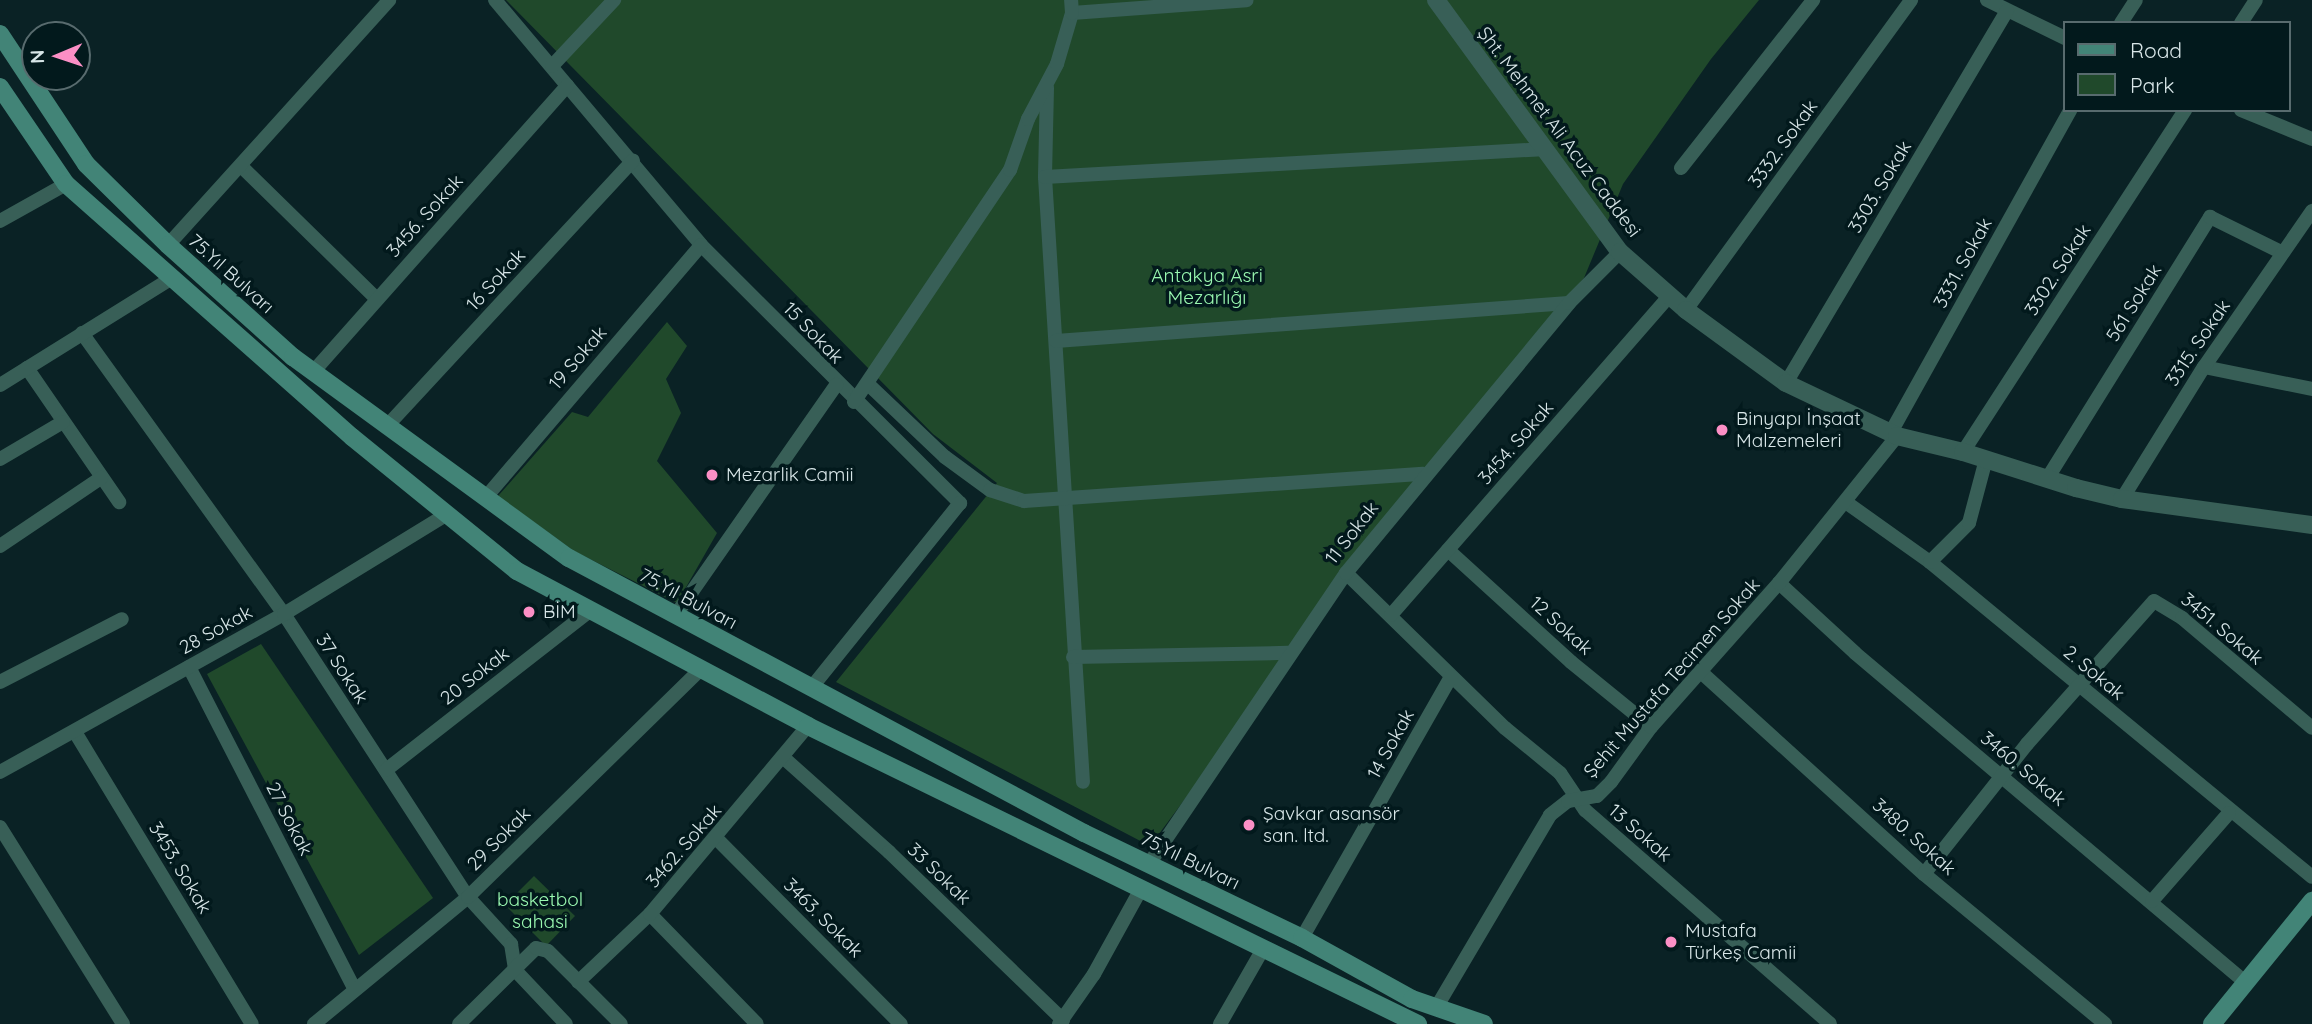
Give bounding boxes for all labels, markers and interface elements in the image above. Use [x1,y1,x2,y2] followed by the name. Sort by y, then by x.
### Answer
[21,21,91,91] north arrow
[2064,21,2291,112] legend
[1472,22,1646,242] street label: Şht. Mehmet Ali Acuz Caddesi
[2130,37,2182,63] text: Road
[25,49,49,64] text: N
[2130,72,2174,98] text: Park
[1744,96,1822,192] street label: 3332. Sokak
[1844,137,1916,237] street label: 3303. Sokak
[382,170,468,262] street label: 3456. Sokak
[1929,214,1997,312] street label: 3331. Sokak
[2020,220,2096,320] street label: 3302. Sokak
[184,230,278,318] street label: 75.Yıl Bulvarı
[462,244,530,316] street label: 16 Sokak
[2101,260,2167,346] street label: 561 Sokak
[1151,265,1263,309] park label: Antakya Asri Mezarlığı
[2161,295,2235,391] street label: 3315. Sokak
[778,298,848,368] street label: 15 Sokak
[544,322,612,394] street label: 19 Sokak
[1474,397,1558,489] street label: 3454. Sokak
[1736,408,1861,452] place label: Binyapı İnşaat Malzemeleri
[1714,422,1730,438] marker: Binyapı İnşaat Malzemeleri
[726,464,854,486] place label: Mezarlik Camii
[704,467,720,483] marker: Mezarlik Camii
[1320,497,1384,569] street label: 11 Sokak
[635,564,741,634] street label: 75.Yıl Bulvarı
[1579,574,1765,782] street label: Şehit Mustafa Tecimen Sokak
[2176,588,2268,670] street label: 3451. Sokak
[1525,592,1597,660] street label: 12 Sokak
[176,601,256,659] street label: 28 Sokak
[543,601,576,623] place label: BİM
[521,604,537,620] marker: BİM
[311,630,373,708] street label: 37 Sokak
[2059,641,2129,705] street label: 2. Sokak
[436,642,514,710] street label: 20 Sokak
[1363,705,1419,783] street label: 14 Sokak
[1976,727,2070,811] street label: 3460. Sokak
[261,779,317,859] street label: 27 Sokak
[1868,794,1960,880] street label: 3480. Sokak
[1604,799,1676,867] street label: 13 Sokak
[642,800,726,892] street label: 3462. Sokak
[463,803,535,875] street label: 29 Sokak
[1263,803,1400,847] place label: Şavkar asansör san. ltd.
[1241,817,1257,833] marker: Şavkar asansör san. ltd.
[144,818,216,918] street label: 3453. Sokak
[1137,827,1243,895] street label: 75.Yıl Bulvarı
[903,838,975,910] street label: 33 Sokak
[779,874,867,962] street label: 3463. Sokak
[497,889,583,933] park label: basketbol sahasi
[1685,920,1796,964] place label: Mustafa Türkeş Camii
[1663,934,1679,950] marker: Mustafa Türkeş Camii

